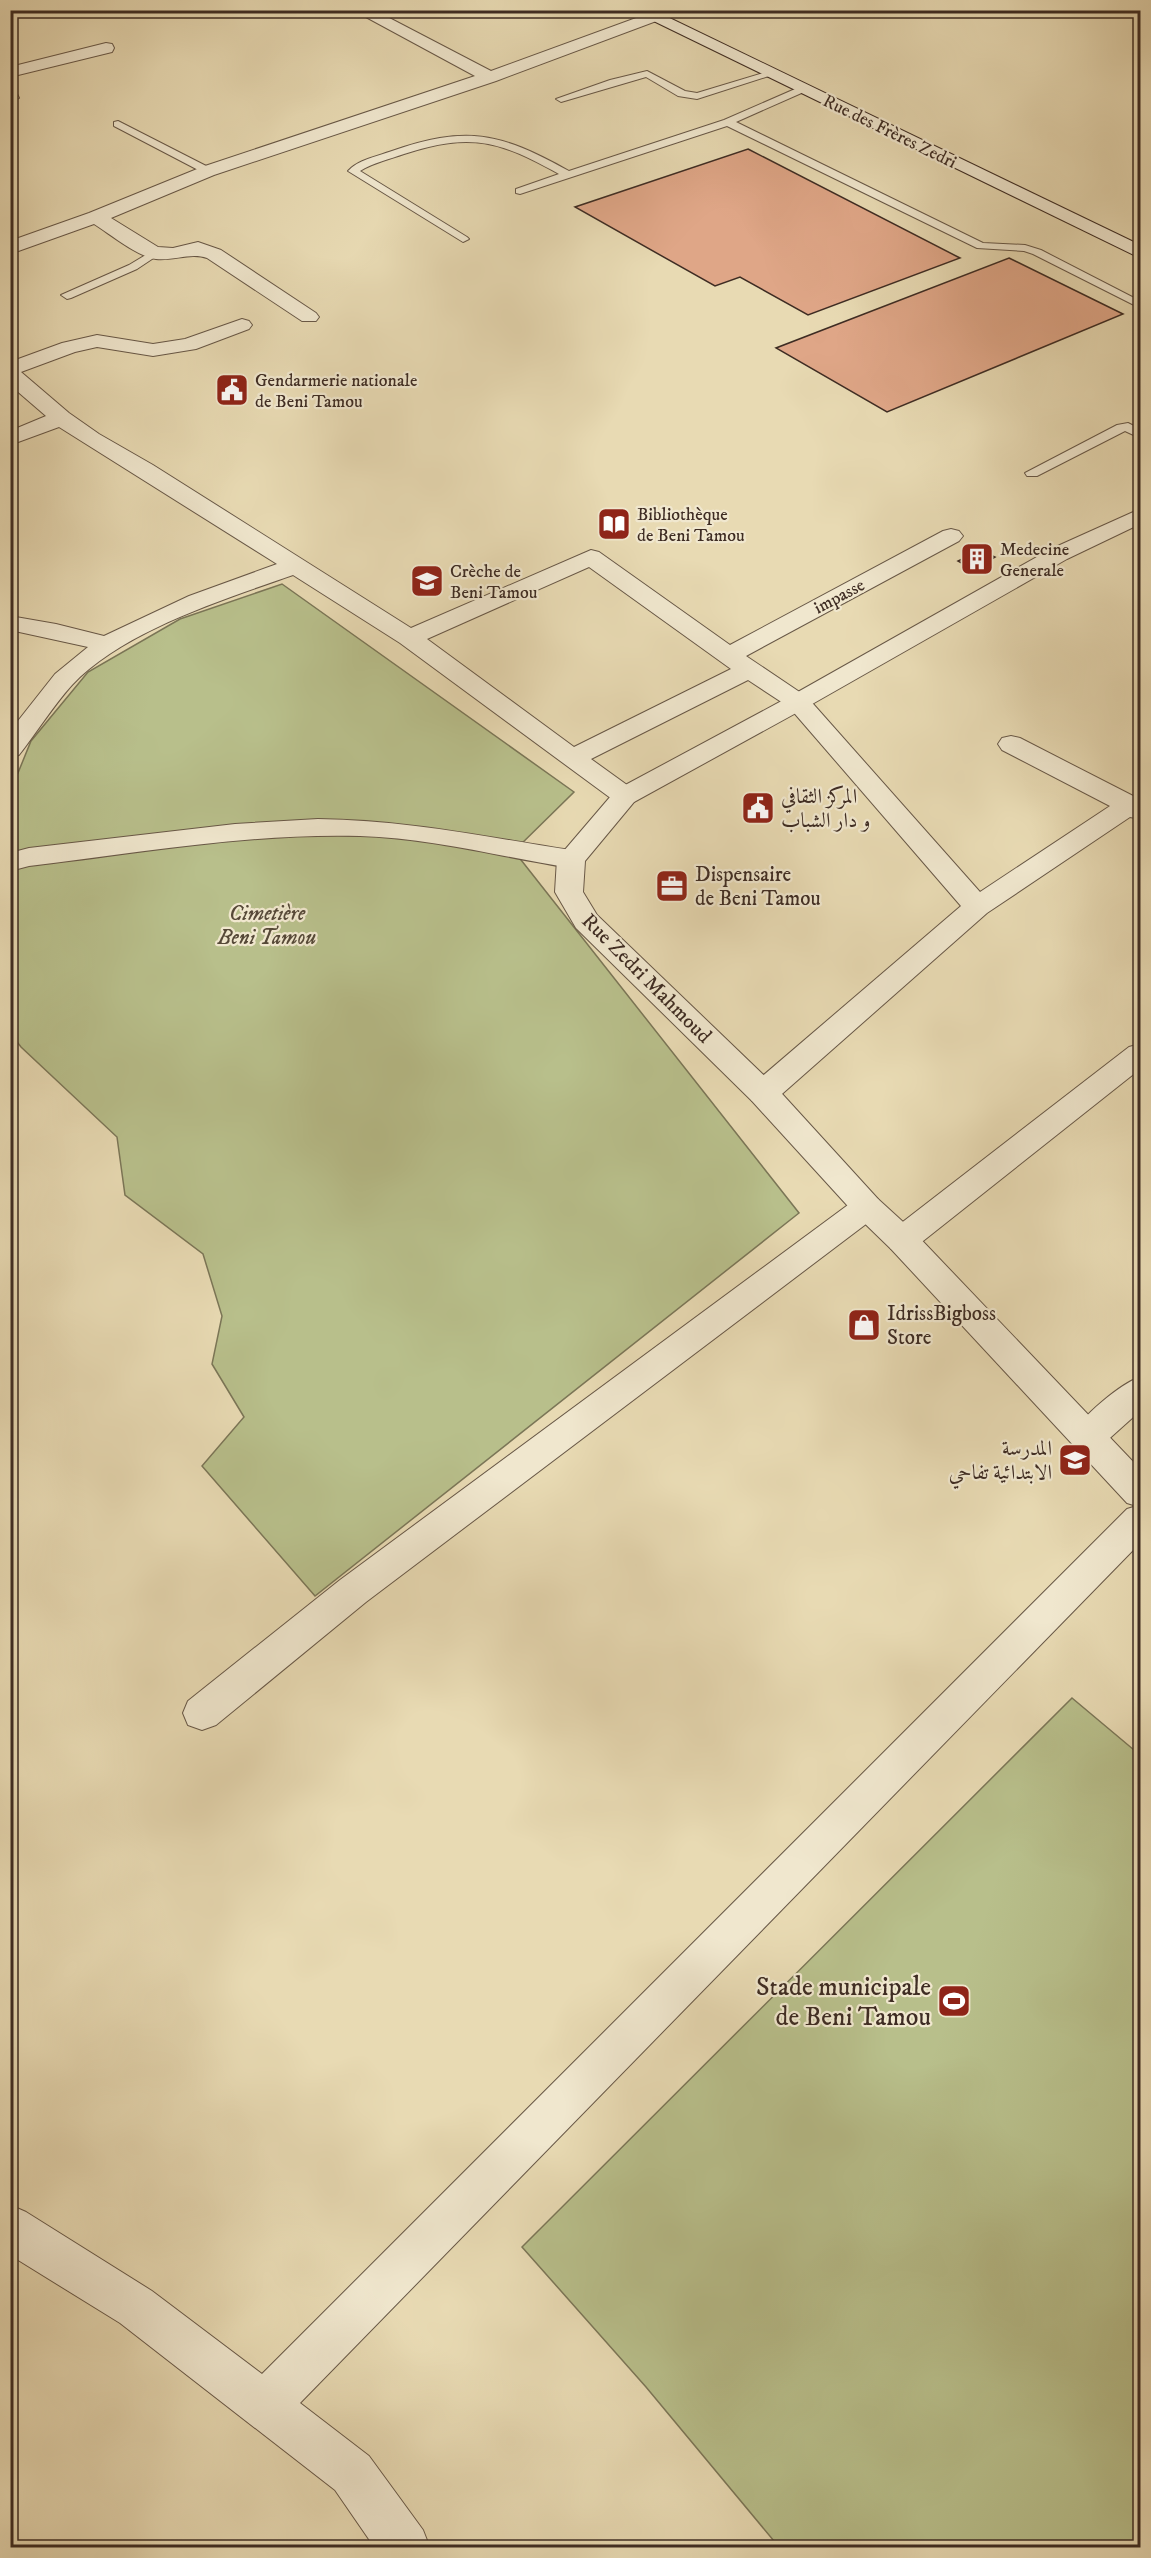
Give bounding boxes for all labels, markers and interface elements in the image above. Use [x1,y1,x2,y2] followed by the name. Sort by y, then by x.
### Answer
[819,90,960,174] street label: Rue des Frères Zedri
[255,370,417,413] place label: Gendarmerie nationale de Beni Tamou
[214,372,250,408] public building icon: Gendarmerie nationale de Beni Tamou
[637,504,745,547] place label: Bibliothèque de Beni Tamou
[596,506,632,542] library icon: Bibliothèque de Beni Tamou
[1000,539,1069,582] place label: Medecine Generale
[959,541,995,577] building icon: Medecine Generale
[450,561,538,604] place label: Crèche de Beni Tamou
[409,563,445,599] school or university icon: Crèche de Beni Tamou
[810,574,869,619] street label: impasse
[781,784,870,834] place label: المركز الثقافي و دار الشباب
[740,790,776,826] public building icon: المركز الثقافي و دار الشباب
[695,862,821,912] place label: Dispensaire de Beni Tamou
[654,868,690,904] office icon: Dispensaire de Beni Tamou
[217,901,316,951] park label: Cimetière Beni Tamou
[576,908,717,1050] street label: Rue Zedri Mahmoud
[887,1301,996,1351] place label: IdrissBigboss Store
[846,1307,882,1343] shop icon: IdrissBigboss Store
[949,1436,1052,1489] place label: المدرسة الابتدائية تفاحي
[1057,1442,1093,1478] school or university icon: المدرسة الابتدائية تفاحي
[756,1971,931,2034] place label: Stade municipale de Beni Tamou
[936,1983,972,2019] sports icon: Stade municipale de Beni Tamou

